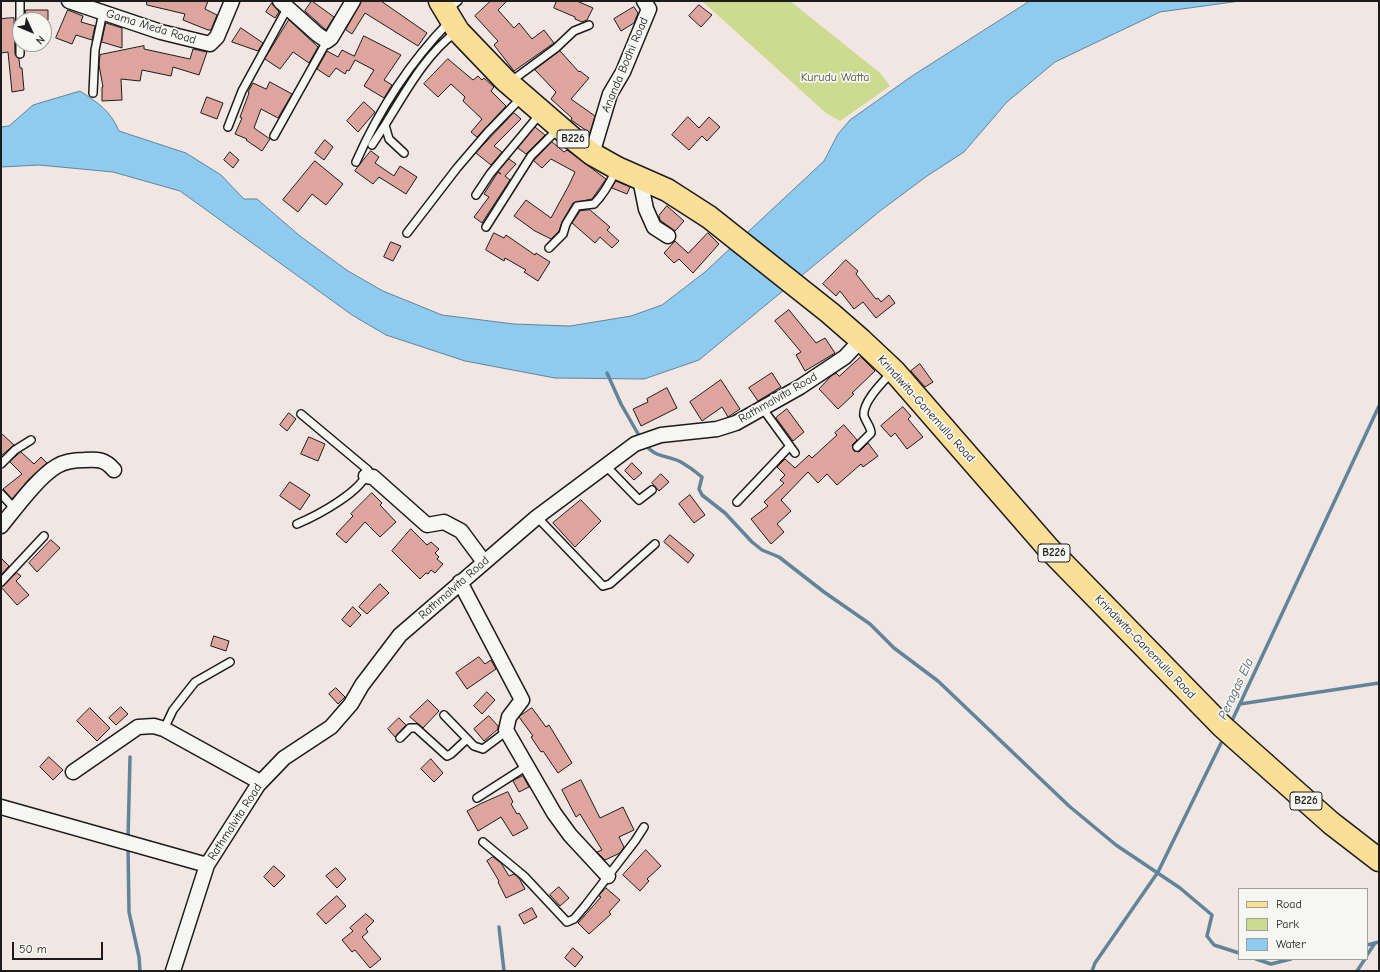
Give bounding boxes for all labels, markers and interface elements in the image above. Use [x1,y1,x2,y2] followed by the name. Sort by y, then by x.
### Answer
[104,6,198,48] street label: Gama Meda Road
[12,12,52,52] north arrow
[598,15,652,115] street label: Ananda Bodhi Road
[33,33,47,47] text: N
[801,71,869,85] park label: Kurudu Watta
[557,130,589,148] road number: B226
[874,353,978,465] street label: Krindiwita-Ganemulla Road
[736,370,820,426] street label: Rathmalvita Road
[1038,544,1070,562] road number: B226
[416,553,492,623] street label: Rathmalvita Road
[1092,592,1198,702] street label: Krindiwita-Ganemulla Road
[1215,656,1257,722] water label: Peragas Ela
[205,781,265,863] street label: Rathmalvita Road
[1290,792,1322,810] road number: B226
[1238,888,1368,960] legend
[1276,897,1302,911] text: Road
[1276,917,1299,931] text: Park
[14,934,105,960] scale bar
[1276,937,1306,951] text: Water
[19,942,47,956] text: 50 m

